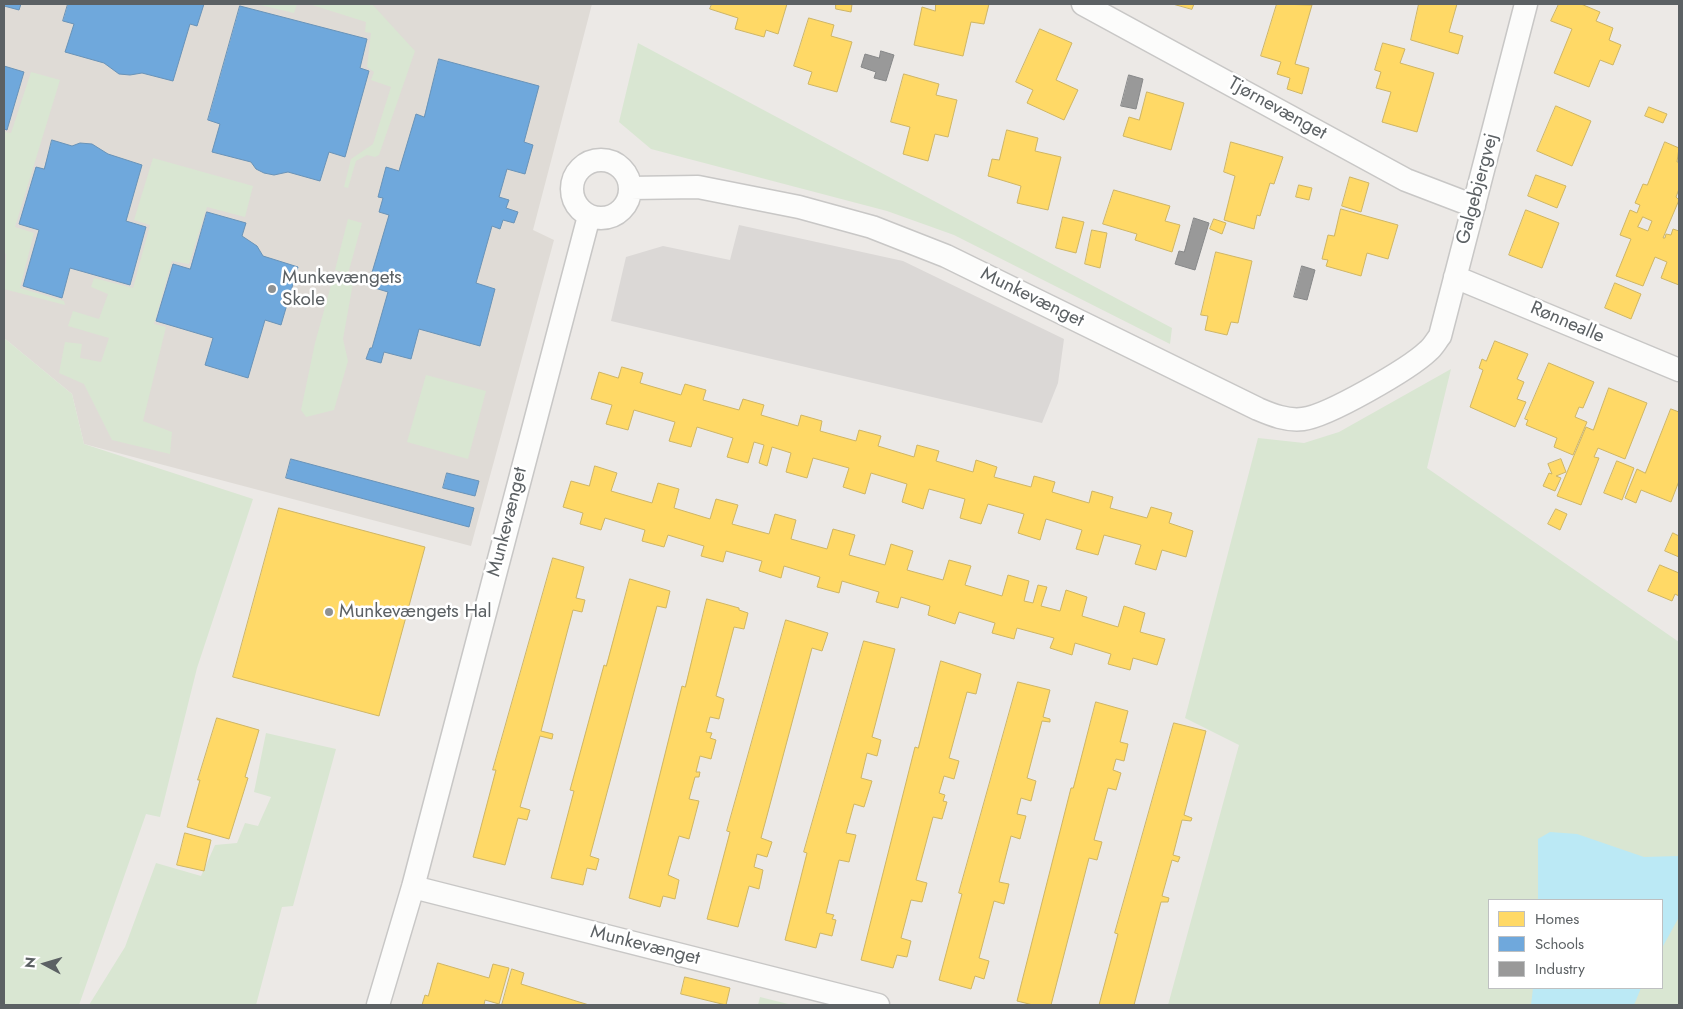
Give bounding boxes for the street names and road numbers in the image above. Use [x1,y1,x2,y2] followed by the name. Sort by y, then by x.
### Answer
[1224,73,1330,145] street label: Tjørnevænget
[1452,131,1504,247] street label: Galgebjergvej
[977,263,1087,333] street label: Munkevænget
[1526,297,1608,349] street label: Rønnealle
[483,465,533,579] street label: Munkevænget
[588,921,702,971] street label: Munkevænget

